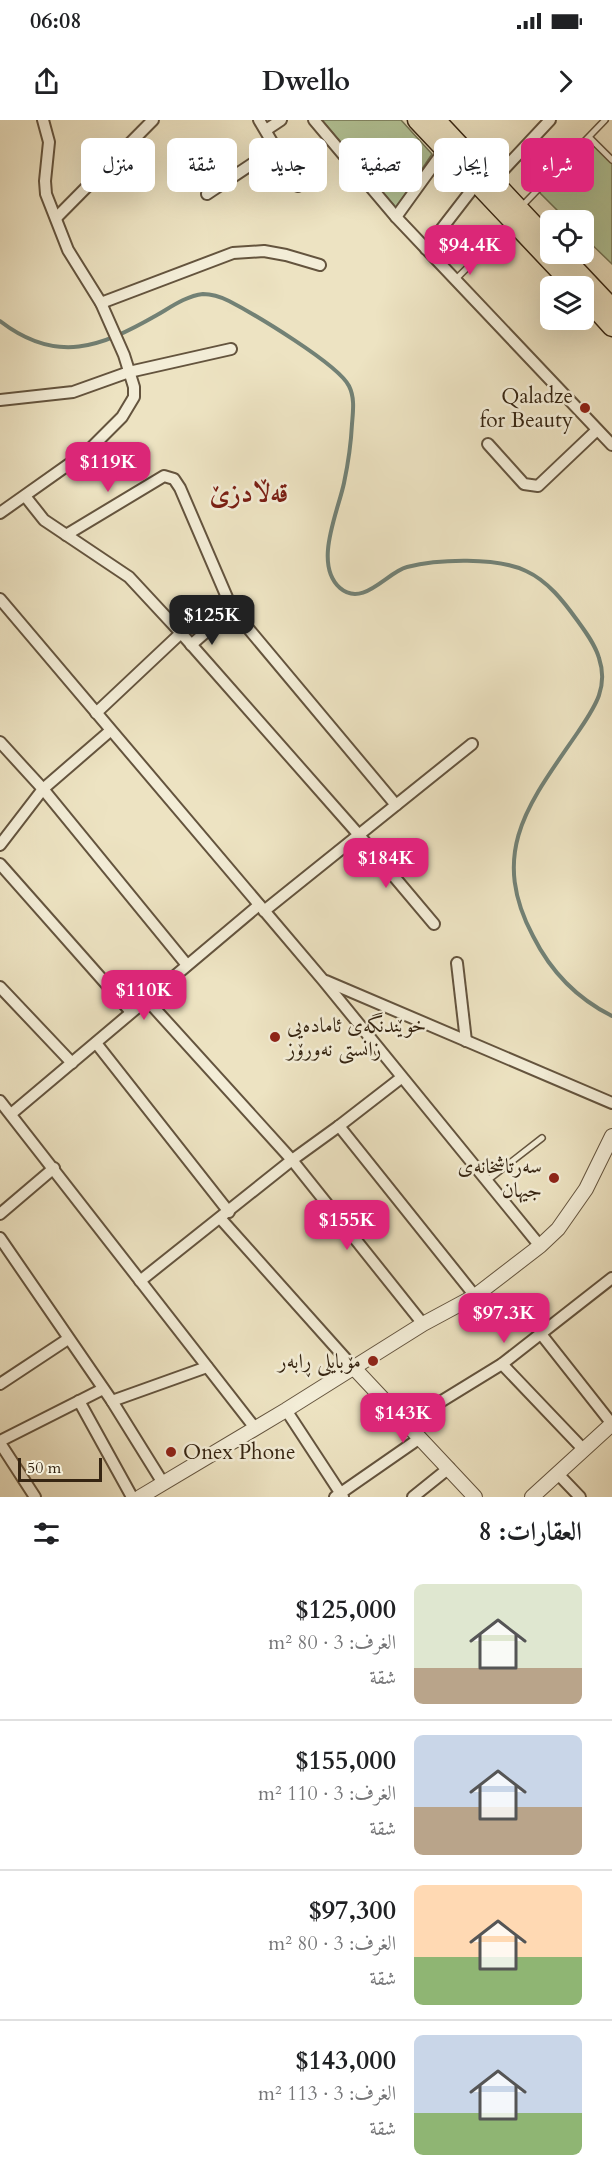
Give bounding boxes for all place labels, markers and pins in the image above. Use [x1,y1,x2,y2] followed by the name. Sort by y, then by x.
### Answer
[421,225,519,276] pin: $94.4K
[480,382,573,435] place label: Qaladze for Beauty
[578,401,592,415] marker: Qaladze for Beauty
[66,442,150,493] pin: $119K
[170,595,254,646] pin: $125K
[344,838,428,889] pin: $184K
[102,970,186,1021] pin: $110K
[285,1011,426,1064] place label: خوێندنگەی ئامادەیی زانستی نەورۆز
[268,1030,282,1044] marker: خوێندنگەی ئامادەیی زانستی نەورۆز
[457,1152,542,1205] place label: سەرتاشخانەی جیهان
[547,1171,561,1185] marker: سەرتاشخانەی جیهان
[305,1200,389,1251] pin: $155K
[455,1293,553,1344] pin: $97.3K
[276,1347,361,1378] place label: مۆبایلی ڕابەر
[366,1354,380,1368] marker: مۆبایلی ڕابەر
[361,1393,445,1444] pin: $143K
[183,1438,295,1467] place label: Onex Phone
[164,1445,178,1459] marker: Onex Phone

